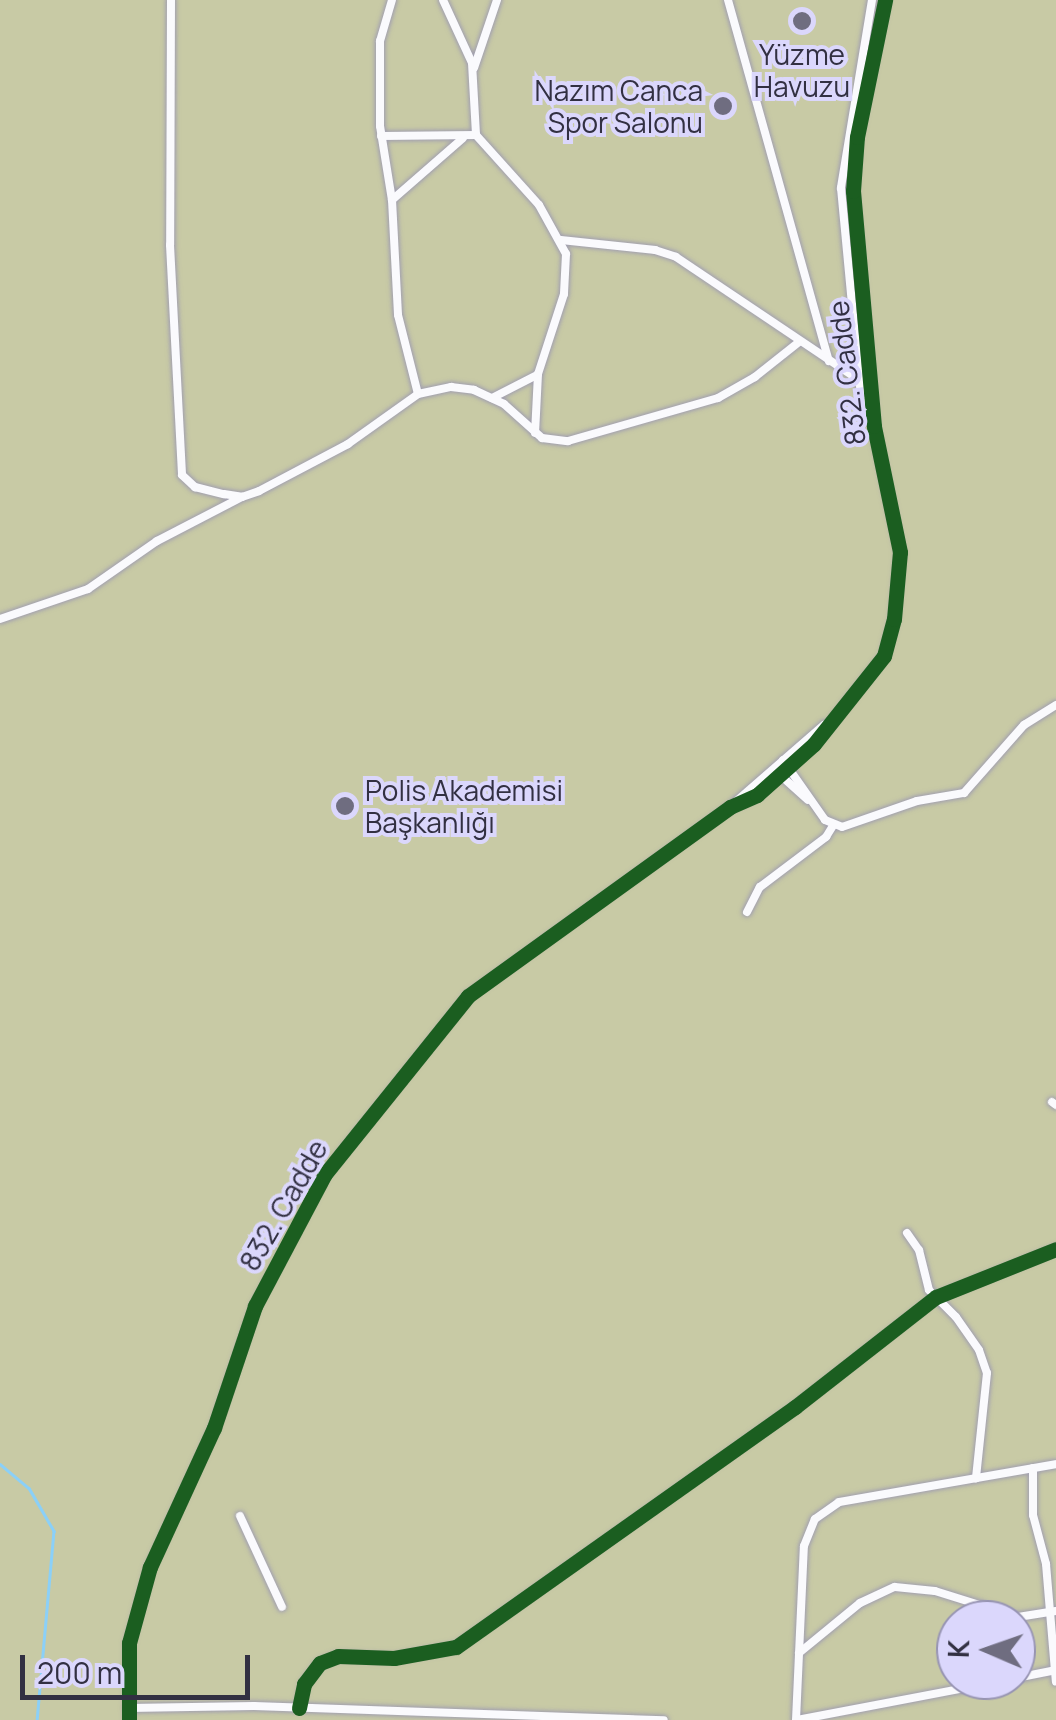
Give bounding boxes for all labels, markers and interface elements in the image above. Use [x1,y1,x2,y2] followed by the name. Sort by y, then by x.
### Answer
[791,10,813,32] marker: Yüzme Havuzu
[754,37,850,103] place label: Yüzme Havuzu
[534,73,703,139] place label: Nazım Canca Spor Salonu
[712,95,734,117] marker: Nazım Canca Spor Salonu
[820,299,872,447] street label: 832. Cadde
[365,773,563,839] place label: Polis Akademisi Başkanlığı
[334,795,356,817] marker: Polis Akademisi Başkanlığı
[232,1134,334,1276] street label: 832. Cadde
[936,1600,1036,1700] north arrow
[25,1635,255,1697] scale bar
[939,1639,977,1659] text: K
[37,1652,122,1693] text: 200 m

